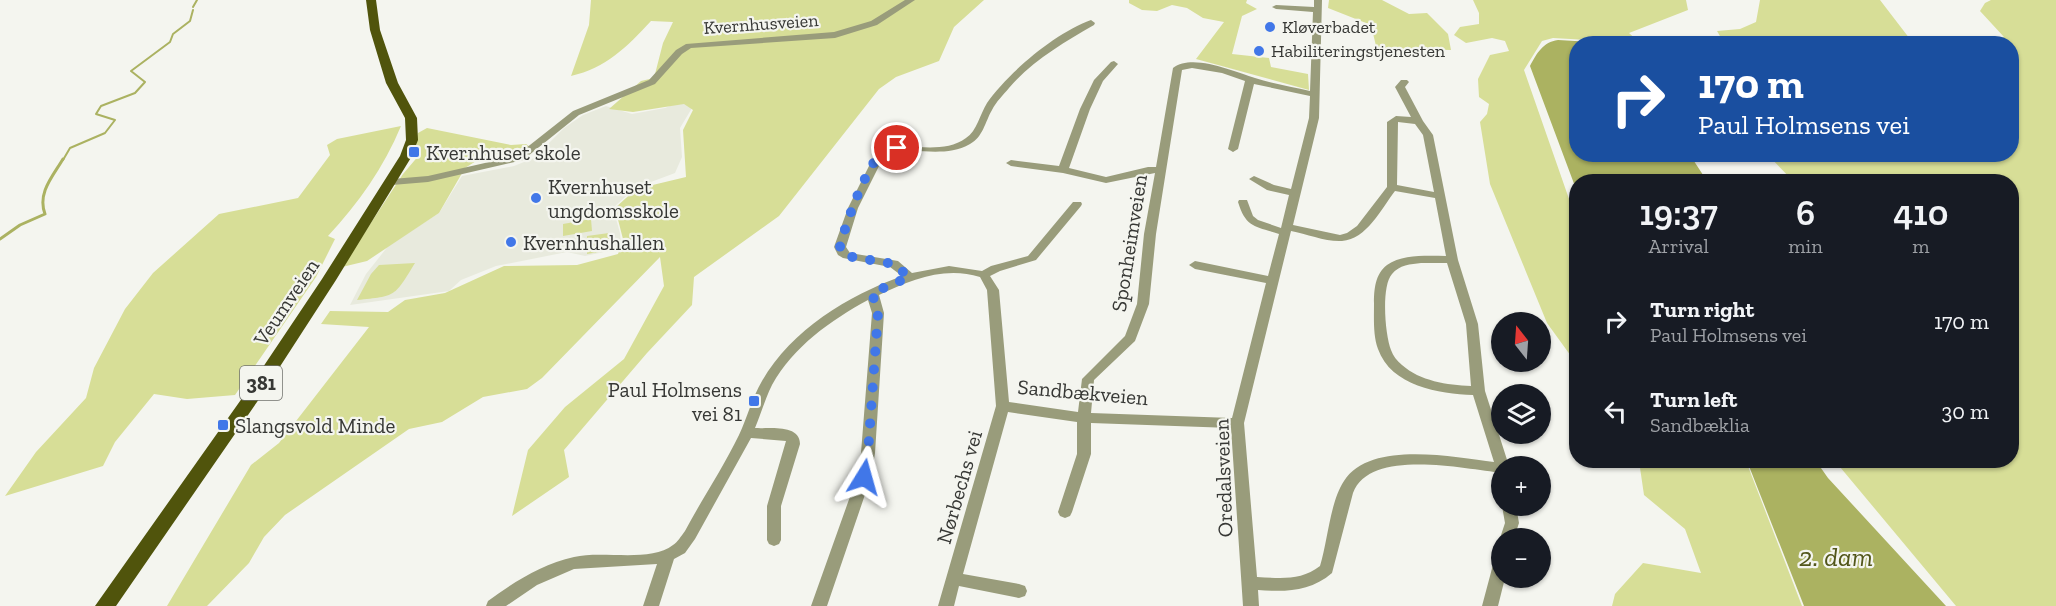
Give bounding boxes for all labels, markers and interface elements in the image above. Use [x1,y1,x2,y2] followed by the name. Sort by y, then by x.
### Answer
[703,9,820,39] street label: Kvernhusveien
[1282,16,1376,38] place label: Kløverbadet
[1263,20,1277,34] marker: Kløverbadet
[1271,40,1446,62] place label: Habiliteringstjenesten
[1252,44,1266,58] marker: Habiliteringstjenesten
[1698,58,1804,109] text: 170 m
[1599,60,1677,138] icon: right
[1698,109,1910,141] text: Paul Holmsens vei
[871,122,922,173] pin
[880,131,913,164] icon: arrive
[426,140,581,165] place label: Kvernhuset skole
[407,145,421,159] marker: Kvernhuset skole
[1106,173,1152,313] street label: Sponheimveien
[548,174,679,223] place label: Kvernhuset ungdomsskole
[529,191,543,205] marker: Kvernhuset ungdomsskole
[1640,191,1718,234] text: 19:37
[1796,191,1815,234] text: 6
[1893,191,1948,234] text: 410
[523,230,664,255] place label: Kvernhushallen
[1649,234,1709,258] text: Arrival
[1788,234,1823,258] text: min
[1912,234,1929,258] text: m
[504,235,518,249] marker: Kvernhushallen
[247,254,324,351] street label: Veumveien
[1650,296,1754,323] text: Turn right
[1599,305,1632,338] icon: right
[1934,308,1989,335] text: 170 m
[1491,312,1551,372] north arrow
[1491,312,1551,588] map controls
[1650,323,1807,347] text: Paul Holmsens vei
[240,366,282,400] road number: 381
[1017,374,1149,410] street label: Sandbækveien
[608,377,742,426] place label: Paul Holmsens vei 81
[1491,384,1551,444] button: layers
[1650,386,1737,413] text: Turn left
[747,394,761,408] marker: Paul Holmsens vei 81
[1599,395,1632,428] icon: left
[1942,398,1989,425] text: 30 m
[235,413,396,438] place label: Slangsvold Minde
[1650,413,1750,437] text: Sandbæklia
[216,418,230,432] marker: Slangsvold Minde
[1208,418,1238,538] street label: Oredalsveien
[931,427,987,547] street label: Nørbechs vei
[832,445,896,509] position arrow
[1491,456,1551,516] button: +
[1491,528,1551,588] button: −
[1799,541,1873,573] water label: 2. dam

